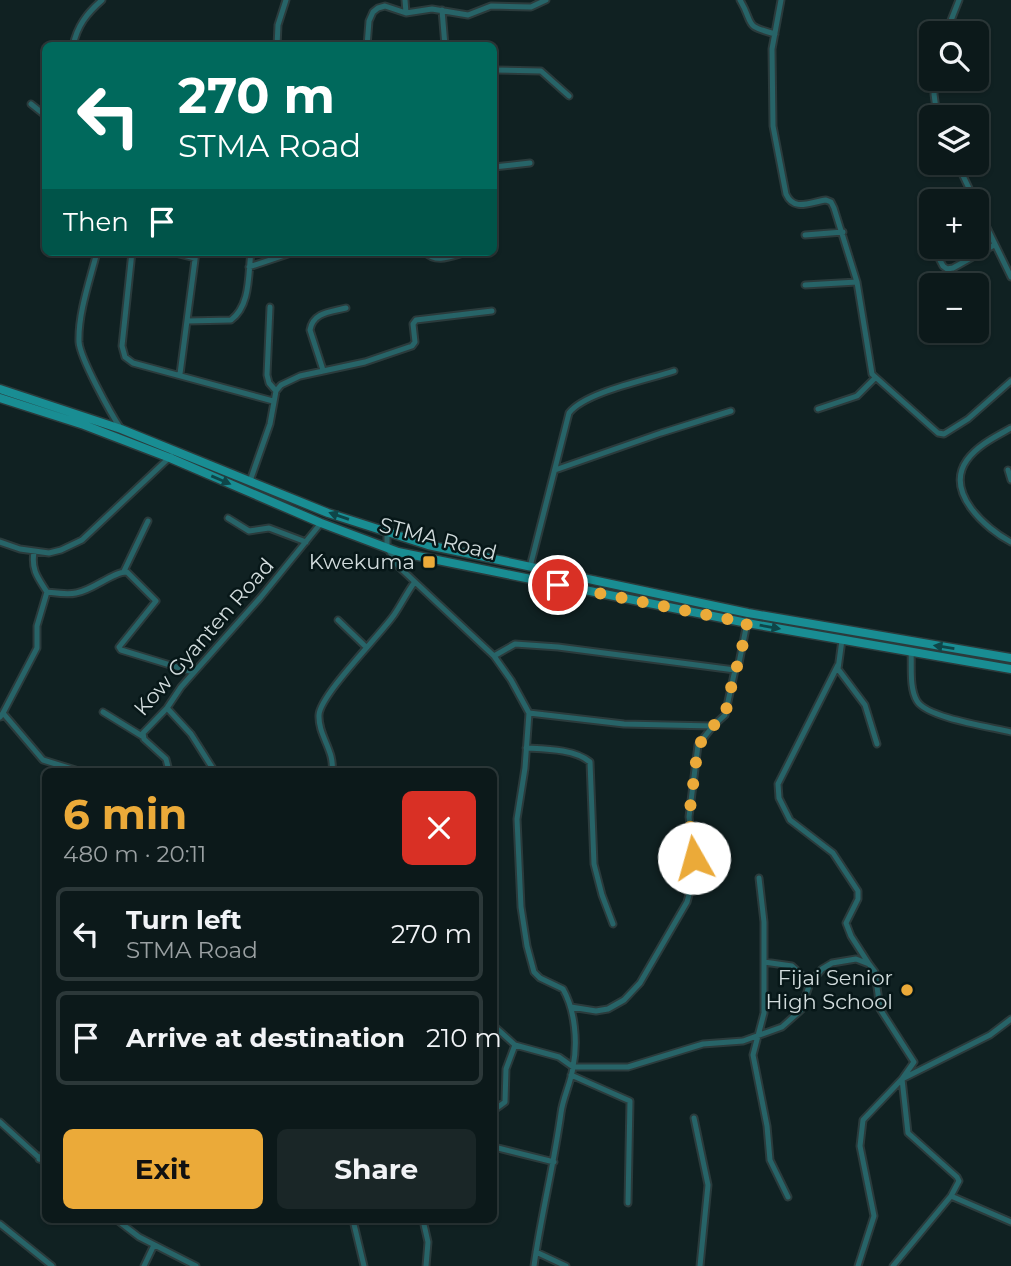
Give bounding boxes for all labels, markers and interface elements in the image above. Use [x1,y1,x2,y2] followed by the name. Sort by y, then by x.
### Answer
[919,21,989,343] map controls
[919,21,989,91] button: search
[178,66,335,125] text: 270 m
[63,70,154,161] icon: left
[919,105,989,175] button: layers
[178,126,361,165] text: STMA Road
[919,189,989,259] button: +
[143,203,181,241] icon: arrive
[63,206,129,238] text: Then
[919,273,989,343] button: −
[211,474,231,486] one-way arrow
[328,510,349,521] one-way arrow
[377,512,499,565] street label: STMA Road
[309,549,415,574] place label: Kwekuma
[128,553,279,721] street label: Kow Gyanten Road
[421,554,437,570] marker: Kwekuma
[528,555,588,615] pin
[539,566,577,604] icon: arrive
[759,622,781,633] one-way arrow
[932,641,954,652] one-way arrow
[63,788,187,840] text: 6 min
[402,791,476,865] button: close
[657,821,731,895] position arrow
[63,840,206,868] text: 480 m · 20:11
[126,904,242,936] text: Turn left
[67,915,105,953] icon: left
[391,918,472,950] text: 270 m
[126,936,258,964] text: STMA Road
[765,965,893,1014] place label: Fijai Senior High School
[899,982,915,998] marker: Fijai Senior High School
[67,1019,105,1057] icon: arrive
[126,1022,405,1054] text: Arrive at destination
[426,1022,502,1054] text: 210 m
[63,1129,263,1209] button: Exit
[277,1129,476,1209] button: Share

